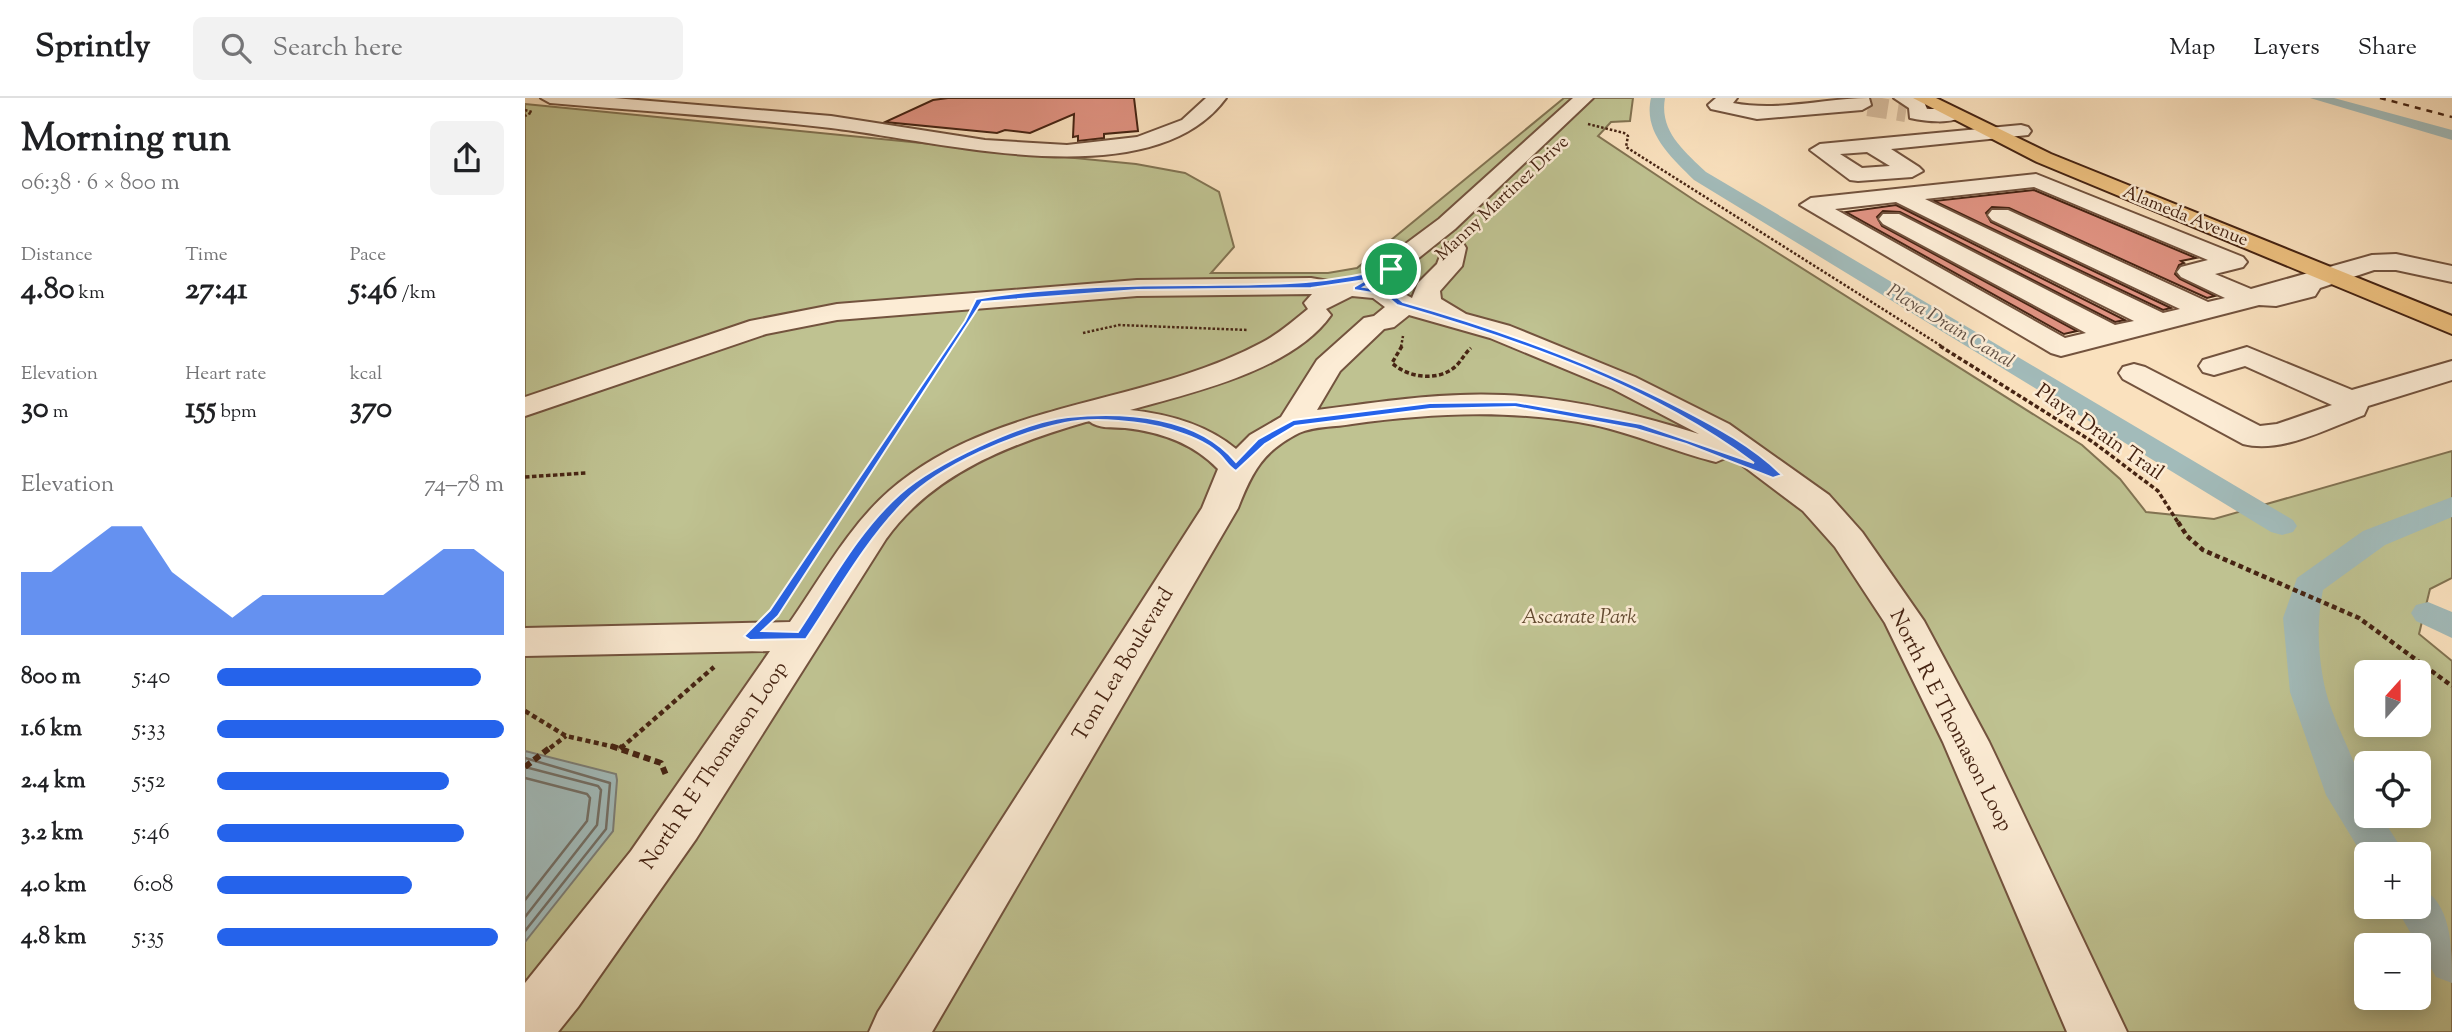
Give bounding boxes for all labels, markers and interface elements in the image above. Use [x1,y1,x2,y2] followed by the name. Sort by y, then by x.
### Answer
[193,17,683,80] search box
[35,24,151,72] text: Sprintly
[217,29,255,67] icon: search
[273,30,403,67] text: Search here
[2169,31,2215,65] text: Map
[2253,31,2320,65] text: Layers
[2358,31,2417,65] text: Share
[21,114,231,168] text: Morning run
[430,121,504,195] button: share
[1431,130,1575,268] street label: Manny Martinez Drive
[21,167,180,200] text: 06:38 · 6 × 800 m
[2118,180,2252,254] street label: Alameda Avenue
[1361,239,1421,299] pin
[21,242,93,269] text: Distance
[185,242,228,269] text: Time
[350,242,386,269] text: Pace
[1372,250,1410,288] icon: arrive
[21,269,75,312] text: 4.80
[185,269,248,312] text: 27:41
[350,269,397,312] text: 5:46
[1881,278,2019,376] water label: Playa Drain Canal
[75,280,105,307] text: km
[397,280,436,307] text: /km
[21,361,98,388] text: Elevation
[185,361,266,388] text: Heart rate
[350,361,382,388] text: kcal
[2029,377,2170,489] street label: Playa Drain Trail
[21,388,49,431] text: 30
[185,388,216,431] text: 155
[350,388,392,431] text: 370
[49,399,69,426] text: m
[216,399,257,426] text: bpm
[21,469,114,502] text: Elevation
[424,469,504,502] text: 74–78 m
[1066,582,1182,748] street label: Tom Lea Boulevard
[1521,603,1637,633] park label: Ascarate Park
[1881,605,2019,837] street label: North R E Thomason Loop
[634,656,796,876] street label: North R E Thomason Loop
[2354,660,2431,737] north arrow
[2354,660,2431,1010] map controls
[21,661,81,694] text: 800 m
[133,661,170,694] text: 5:40
[21,713,82,746] text: 1.6 km
[133,713,165,746] text: 5:33
[2354,751,2431,828] button: locate
[21,765,86,798] text: 2.4 km
[133,765,165,798] text: 5:52
[21,817,83,850] text: 3.2 km
[133,817,170,850] text: 5:46
[2354,842,2431,919] button: +
[21,869,86,902] text: 4.0 km
[133,869,174,902] text: 6:08
[21,921,86,954] text: 4.8 km
[133,921,164,954] text: 5:35
[2354,933,2431,1010] button: −

